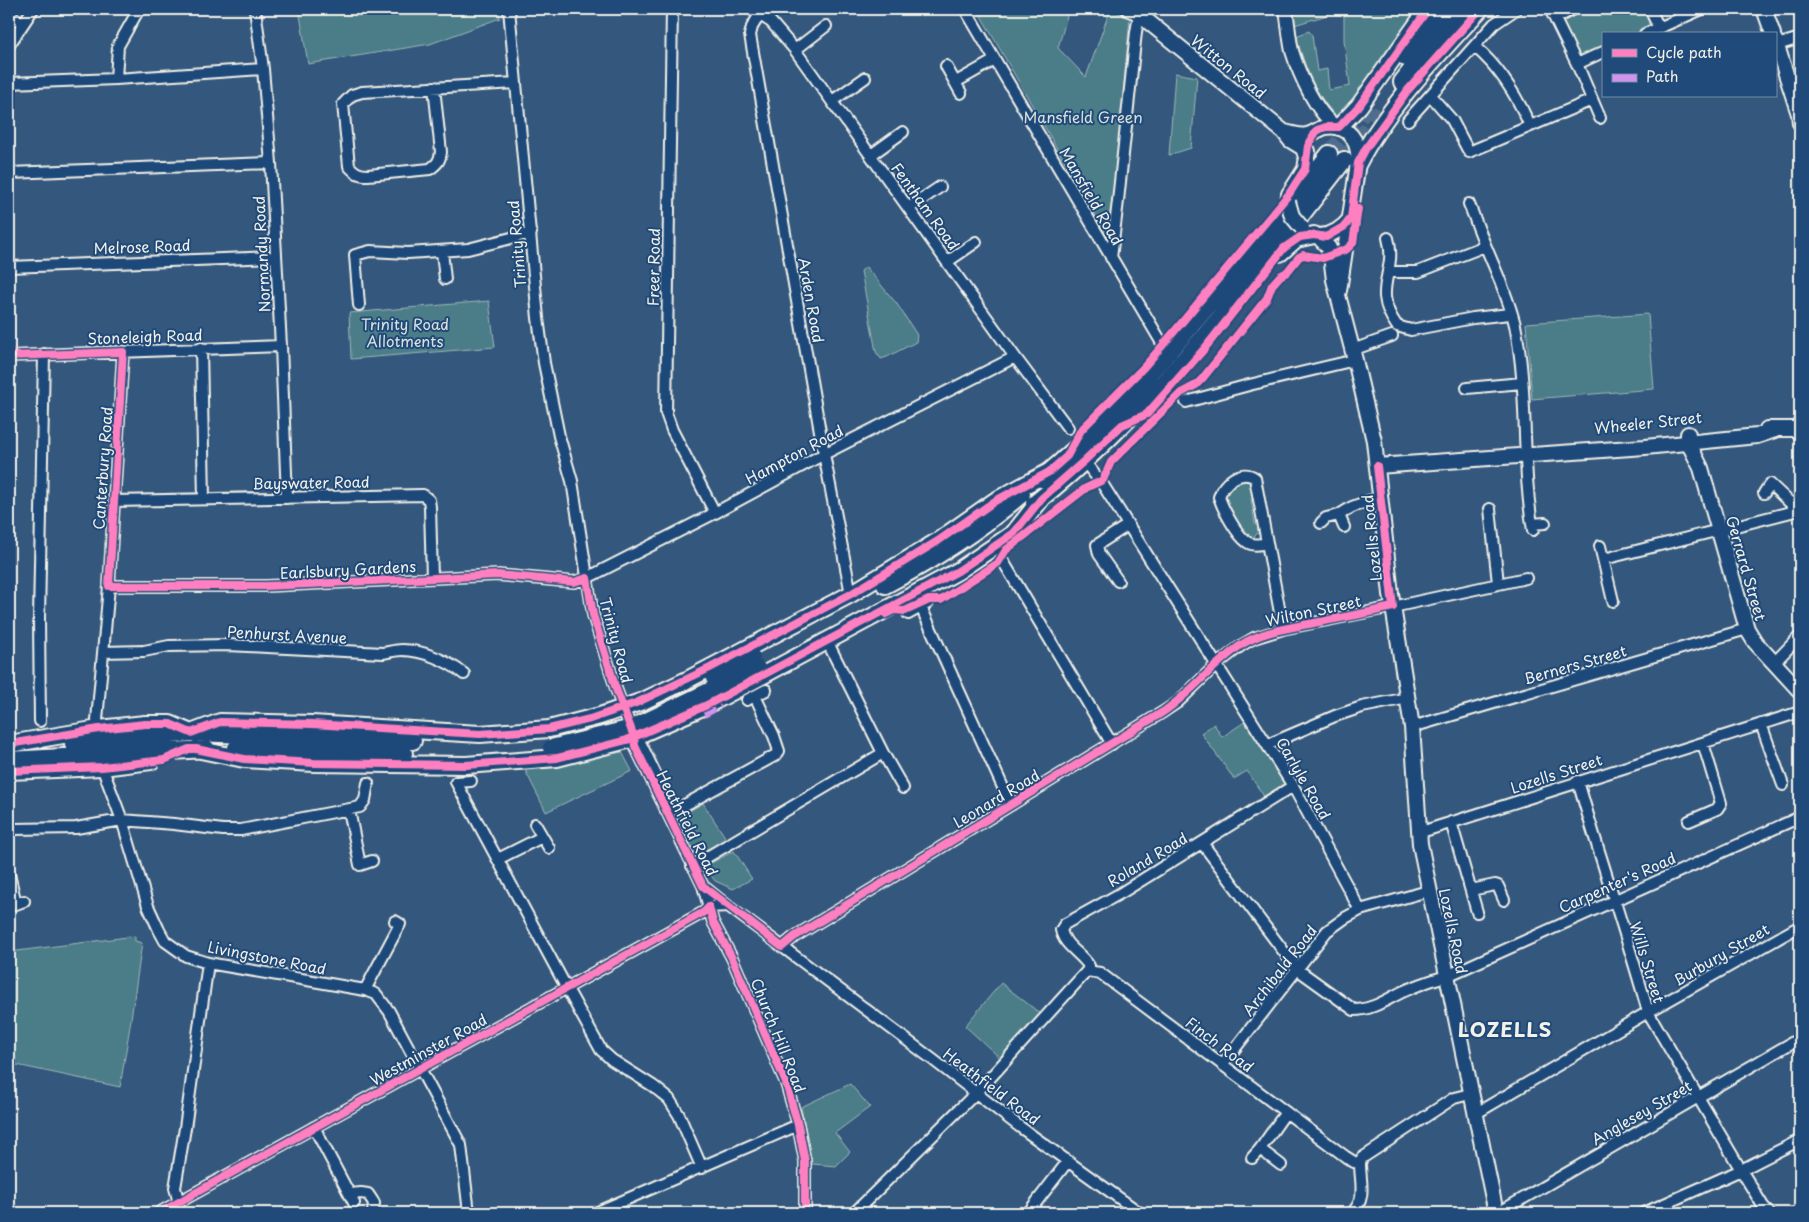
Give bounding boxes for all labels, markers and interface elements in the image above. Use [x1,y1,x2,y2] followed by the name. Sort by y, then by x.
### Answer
[1186,28,1272,104] street label: Witton Road
[1602,32,1776,98] legend
[1646,40,1722,63] text: Cycle path
[1646,64,1678,87] text: Path
[1023,105,1143,128] park label: Mansfield Green
[1055,143,1129,249] street label: Mansfield Road
[886,157,966,255] street label: Fentham Road
[246,195,276,313] street label: Normandy Road
[501,199,531,289] street label: Trinity Road
[641,228,665,306] street label: Freer Road
[93,233,191,259] street label: Melrose Road
[793,256,831,344] street label: Arden Road
[361,312,449,352] park label: Trinity Road Allotments
[87,322,203,350] street label: Stoneleigh Road
[1593,405,1703,439] street label: Wheeler Street
[86,406,118,530] street label: Canterbury Road
[741,418,847,490] street label: Hampton Road
[252,469,370,495] street label: Bayswater Road
[1355,494,1387,582] street label: Lozells Road
[1721,513,1773,623] street label: Gerrard Street
[279,554,417,584] street label: Earlsbury Gardens
[1263,589,1363,631] street label: Wilton Street
[595,595,639,685] street label: Trinity Road
[226,619,348,649] street label: Penhurst Avenue
[1521,638,1629,690] street label: Berners Street
[1271,732,1337,824] street label: Carlyle Road
[1507,747,1605,799] street label: Lozells Street
[948,763,1044,833] street label: Leonard Road
[651,766,725,880] street label: Heathfield Road
[1102,826,1192,892] street label: Roland Road
[1555,846,1679,918] street label: Carpenter's Road
[1434,886,1474,976] street label: Lozells Road
[1669,917,1773,991] street label: Burbury Street
[1625,918,1671,1006] street label: Wills Street
[1236,920,1322,1020] street label: Archibald Road
[206,934,328,980] street label: Livingstone Road
[746,974,812,1096] street label: Church Hill Road
[365,1007,491,1091] street label: Westminster Road
[1181,1011,1259,1077] street label: Finch Road
[1458,1014,1552,1044] district label: LOZELLS
[939,1042,1045,1130] street label: Heathfield Road
[1587,1074,1696,1150] street label: Anglesey Street

